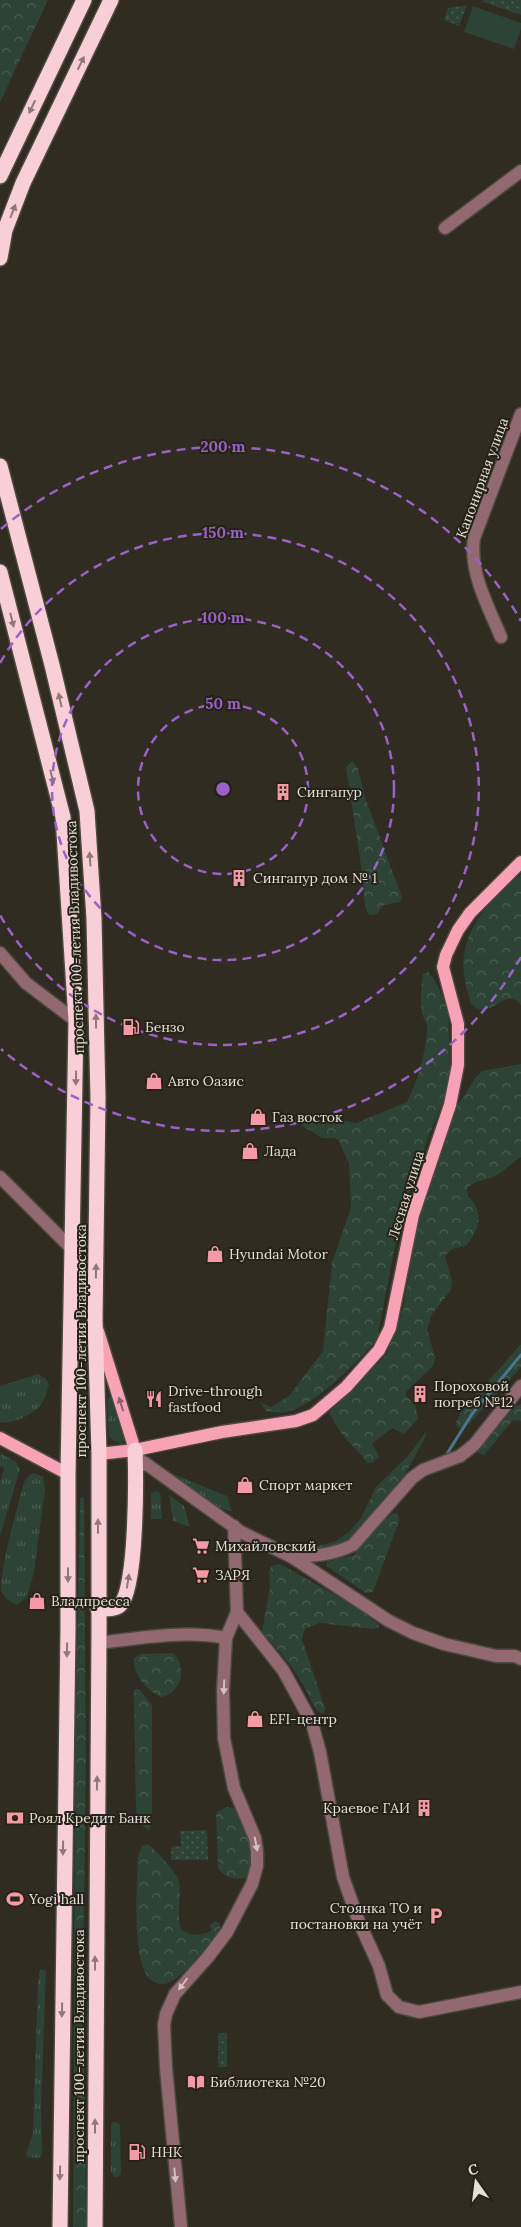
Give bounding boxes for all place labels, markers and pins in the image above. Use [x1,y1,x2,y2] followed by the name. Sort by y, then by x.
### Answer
[214,780,232,798] centre of rings
[273,782,293,802] building icon: Сингапур
[297,783,362,801] place label: Сингапур
[229,868,249,888] building icon: Сингапур дом № 1
[253,869,377,887] place label: Сингапур дом № 1
[121,1017,141,1037] fuel station icon: Бензо
[145,1018,185,1036] place label: Бензо
[144,1071,164,1091] shop icon: Авто Оазис
[167,1072,244,1090] place label: Авто Оазис
[248,1107,268,1127] shop icon: Газ восток
[272,1108,343,1126] place label: Газ восток
[240,1141,260,1161] shop icon: Лада
[264,1142,296,1160] place label: Лада
[205,1244,225,1264] shop icon: Hyundai Motor
[229,1245,328,1263] place label: Hyundai Motor
[434,1377,513,1411] place label: Пороховой погреб №12
[168,1382,263,1416] place label: Drive-through fastfood
[410,1384,430,1404] building icon: Пороховой погреб №12
[144,1389,164,1409] restaurant icon: Drive-through fastfood
[235,1475,255,1495] shop icon: Спорт маркет
[259,1476,352,1494] place label: Спорт маркет
[191,1536,211,1556] supermarket icon: Михайловский
[215,1537,317,1555] place label: Михайловский
[191,1565,211,1585] supermarket icon: ЗАРЯ
[215,1566,250,1584] place label: ЗАРЯ
[27,1591,47,1611] shop icon: Владпресса
[51,1592,130,1610] place label: Владпресса
[245,1709,265,1729] shop icon: EFI-центр
[269,1710,337,1728] place label: EFI-центр
[414,1798,434,1818] building icon: Краевое ГАИ
[323,1799,410,1817] place label: Краевое ГАИ
[5,1808,25,1828] bank icon: Роял Кредит Банк
[29,1809,151,1827] place label: Роял Кредит Банк
[5,1889,25,1909] sports icon: Yogi hall
[28,1890,84,1908] place label: Yogi hall
[290,1899,422,1933] place label: Стоянка ТО и постановки на учёт
[426,1906,446,1926] parking icon: Стоянка ТО и постановки на учёт
[186,2072,206,2092] library icon: Библиотека №20
[210,2073,326,2091] place label: Библиотека №20
[127,2142,147,2162] fuel station icon: ННК
[151,2143,183,2161] place label: ННК

